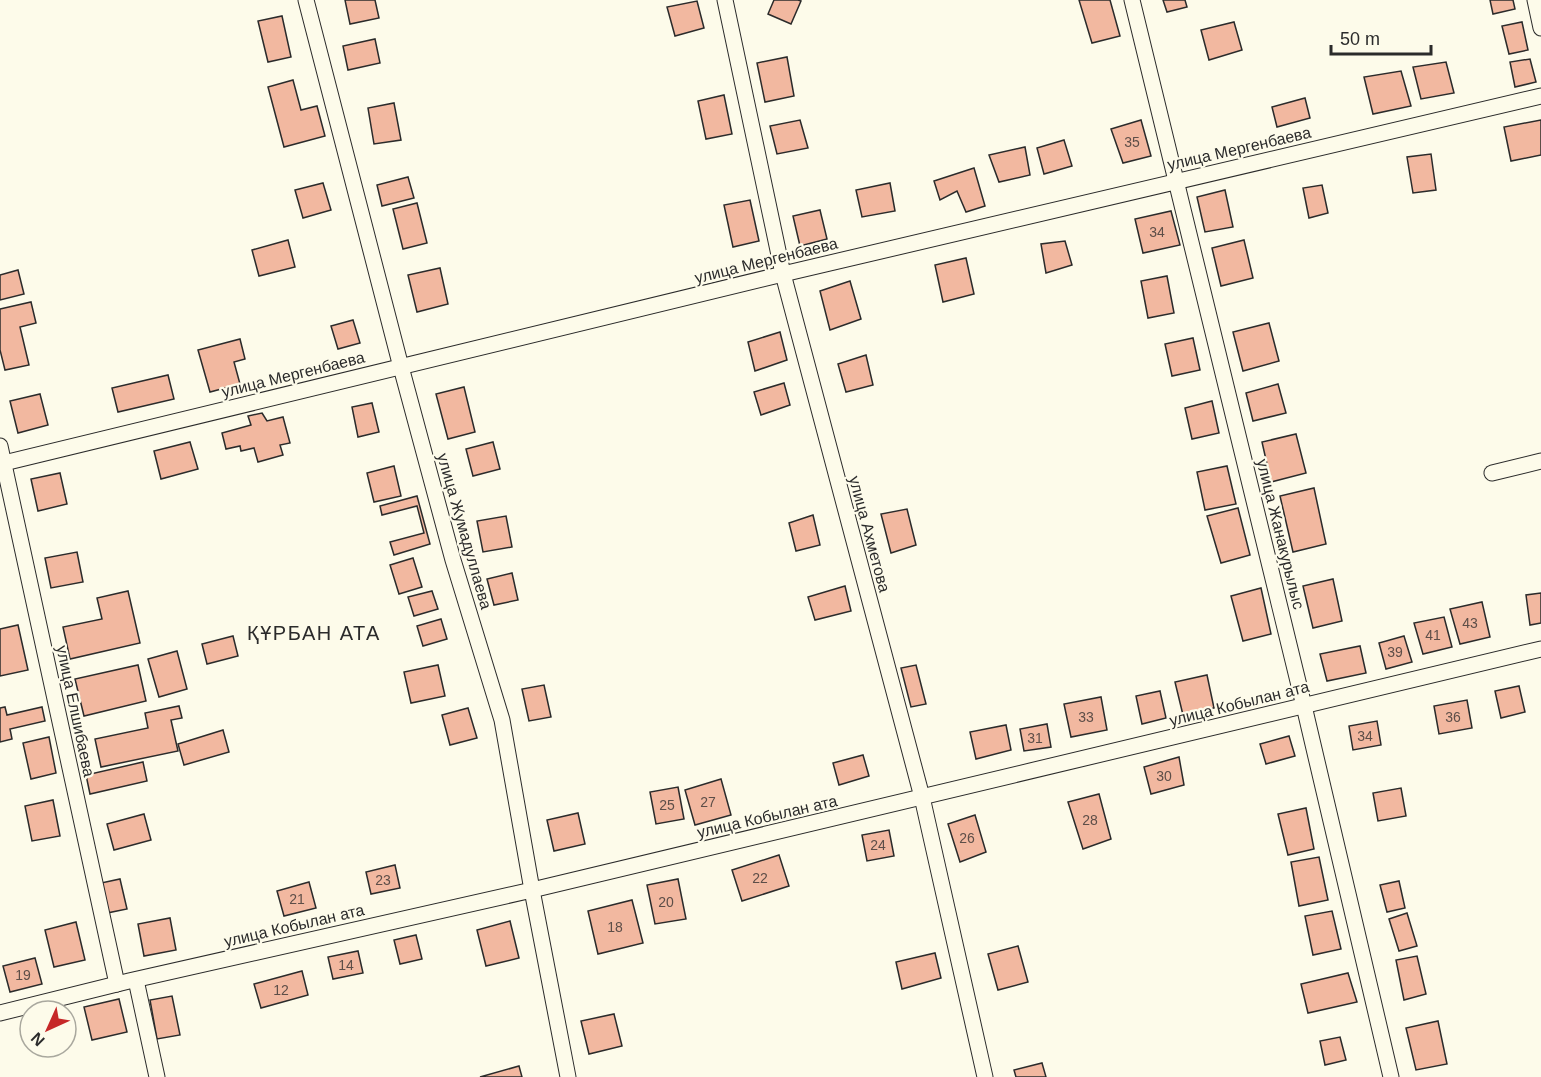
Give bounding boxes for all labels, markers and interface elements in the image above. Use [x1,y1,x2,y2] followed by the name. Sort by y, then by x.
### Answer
[1331,18,1432,56] scale bar
[1340,29,1380,49] text: 50 m
[1166,124,1313,173] street label: улица Мергенбаева
[1124,134,1140,150] house number: 35
[1149,224,1165,240] house number: 34
[693,234,839,286] street label: улица Мергенбаева
[220,348,366,400] street label: улица Мергенбаева
[434,451,495,611] street label: улица Жумадуллаева
[1254,457,1307,611] street label: улица Жанакурылыс
[846,474,893,594] street label: улица Ахметова
[1462,615,1478,631] house number: 43
[247,622,381,644] district label: ҚҰРБАН АТА
[1425,627,1441,643] house number: 41
[53,644,98,779] street label: улица Елшибаева
[1387,644,1403,660] house number: 39
[1167,678,1311,729] street label: улица Кобылан ата
[1078,709,1094,725] house number: 33
[1445,709,1461,725] house number: 36
[1357,728,1373,744] house number: 34
[1027,730,1043,746] house number: 31
[1156,768,1172,784] house number: 30
[695,792,839,841] street label: улица Кобылан ата
[700,794,716,810] house number: 27
[659,797,675,813] house number: 25
[1082,812,1098,828] house number: 28
[959,830,975,846] house number: 26
[870,837,886,853] house number: 24
[752,870,768,886] house number: 22
[375,872,391,888] house number: 23
[289,891,305,907] house number: 21
[658,894,674,910] house number: 20
[222,901,366,950] street label: улица Кобылан ата
[607,919,623,935] house number: 18
[338,957,354,973] house number: 14
[15,967,31,983] house number: 19
[273,982,289,998] house number: 12
[18,999,78,1059] north arrow
[28,1029,48,1049] text: N

